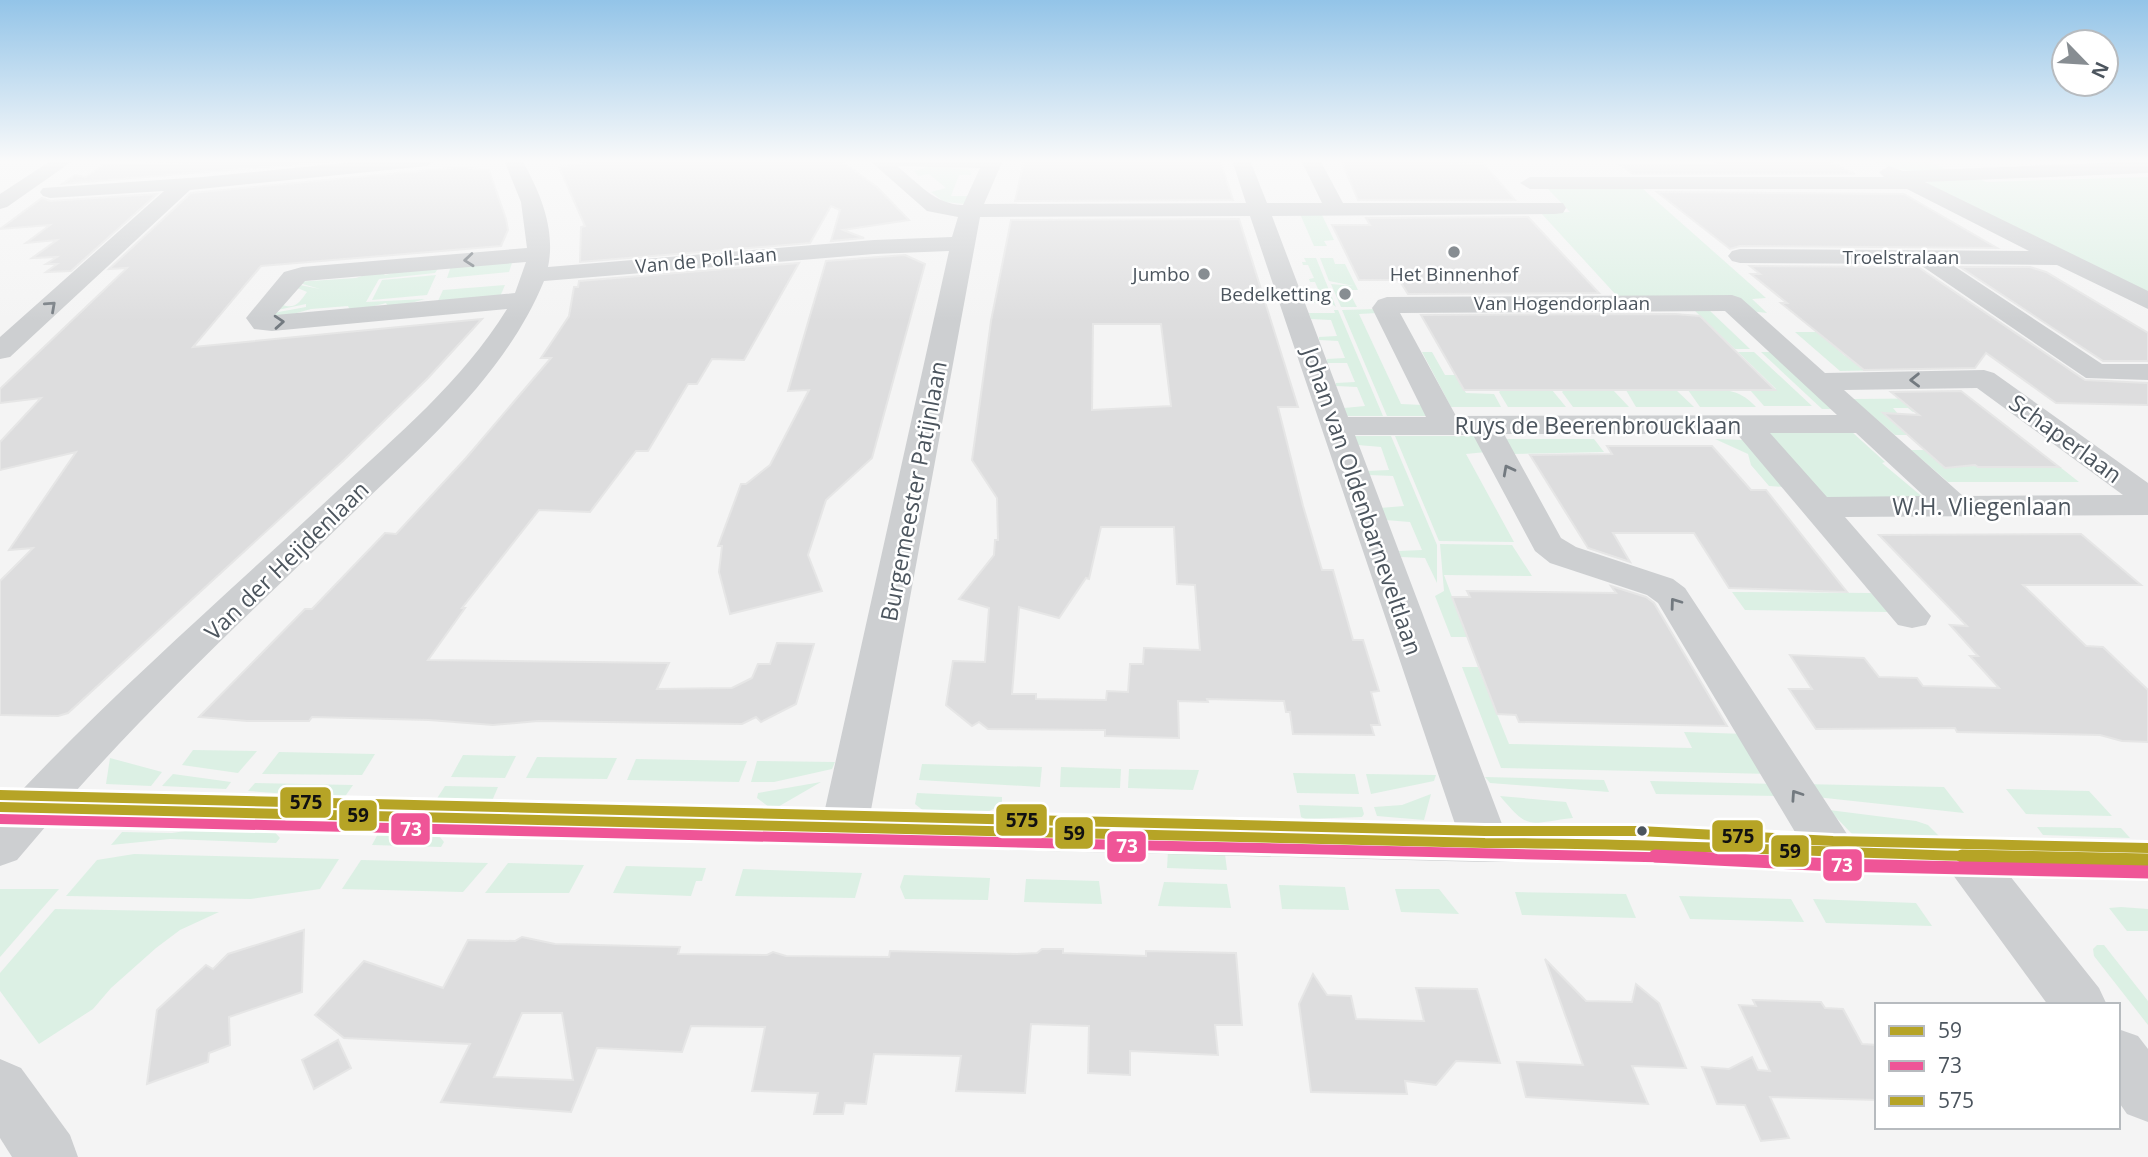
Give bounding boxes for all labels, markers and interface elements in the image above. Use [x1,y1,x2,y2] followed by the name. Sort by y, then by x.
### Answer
[2050,28,2120,98] north arrow
[2085,58,2115,83] text: N
[634,241,778,279] street label: Van de Poll-laan
[1446,244,1462,260] marker: Het Binnenhof
[1843,244,1959,270] street label: Troelstralaan
[463,252,474,267] one-way arrow
[1131,261,1190,287] place label: Jumbo
[1390,261,1520,287] place label: Het Binnenhof
[1196,266,1212,282] marker: Jumbo
[1220,281,1331,307] place label: Bedelketting
[1337,286,1353,302] marker: Bedelketting
[1474,290,1650,316] street label: Van Hogendorplaan
[42,301,55,314] one-way arrow
[274,315,285,330] one-way arrow
[1295,341,1431,659] street label: Johan van Oldenbarneveltlaan
[872,358,954,624] street label: Burgemeester Patijnlaan
[1910,372,1920,388] one-way arrow
[2003,386,2129,490] street label: Schaperlaan
[1455,409,1741,441] street label: Ruys de Beerenbroucklaan
[1502,465,1516,477] one-way arrow
[197,473,375,647] street label: Van der Heijdenlaan
[1892,490,2072,522] street label: W.H. Vliegenlaan
[1671,598,1683,611] one-way arrow
[279,786,332,819] line badge: 575
[290,789,322,815] text: 575
[1791,790,1804,803] one-way arrow
[338,799,378,832] line badge: 59
[347,802,369,828] text: 59
[995,803,1048,837] line badge: 575
[1006,807,1038,833] text: 575
[390,812,431,846] line badge: 73
[400,816,422,842] text: 73
[1054,816,1094,850] line badge: 59
[1711,819,1764,853] line badge: 575
[1063,820,1085,846] text: 59
[1722,823,1754,849] text: 575
[1635,824,1649,838] unlabelled marker
[1106,830,1147,863] line badge: 73
[1116,833,1138,859] text: 73
[1770,834,1810,868] line badge: 59
[1779,838,1801,864] text: 59
[1822,848,1863,882] line badge: 73
[1831,852,1853,878] text: 73
[1875,1003,2120,1129] legend
[1938,1016,1962,1044] text: 59
[1938,1051,1962,1079] text: 73
[1938,1086,1974,1114] text: 575

